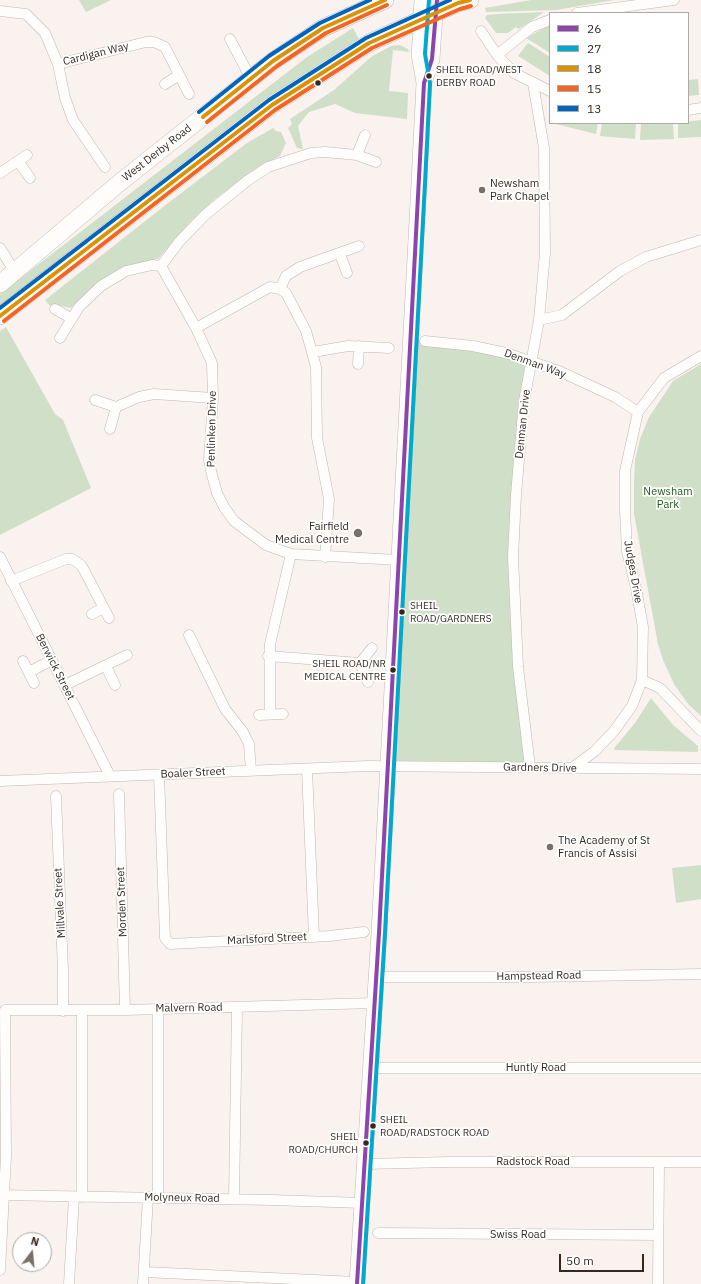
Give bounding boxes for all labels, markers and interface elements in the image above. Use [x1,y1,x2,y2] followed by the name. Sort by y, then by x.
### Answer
[549,12,689,124] legend
[587,21,601,36] text: 26
[62,39,130,69] street label: Cardigan Way
[587,41,601,56] text: 27
[587,61,601,76] text: 18
[436,64,522,88] place label: SHEIL ROAD/WEST DERBY ROAD
[424,71,434,81] marker: SHEIL ROAD/WEST DERBY ROAD
[313,78,323,88] unlabelled marker
[587,81,601,96] text: 15
[587,101,601,116] text: 13
[120,122,194,184] street label: West Derby Road
[490,177,549,203] place label: Newsham Park Chapel
[477,185,487,195] marker: Newsham Park Chapel
[502,347,568,381] street label: Denman Way
[513,389,533,459] street label: Denman Drive
[205,391,219,467] street label: Penlinken Drive
[643,485,693,511] park label: Newsham Park
[275,520,349,546] place label: Fairfield Medical Centre
[352,527,364,539] marker: Fairfield Medical Centre
[621,540,645,604] street label: Judges Drive
[410,600,492,624] place label: SHEIL ROAD/GARDNERS
[397,607,407,617] marker: SHEIL ROAD/GARDNERS
[33,632,77,702] street label: Berwick Street
[304,658,386,682] place label: SHEIL ROAD/NR MEDICAL CENTRE
[388,665,398,675] marker: SHEIL ROAD/NR MEDICAL CENTRE
[503,761,577,775] street label: Gardners Drive
[160,765,226,781] street label: Boaler Street
[558,834,650,860] place label: The Academy of St Francis of Assisi
[545,842,555,852] marker: The Academy of St Francis of Assisi
[52,867,68,939] street label: Millvale Street
[114,867,130,937] street label: Morden Street
[227,930,307,948] street label: Marlsford Street
[496,969,582,983] street label: Hampstead Road
[155,1001,223,1015] street label: Malvern Road
[506,1061,566,1075] street label: Huntly Road
[380,1114,489,1138] place label: SHEIL ROAD/RADSTOCK ROAD
[368,1121,378,1131] marker: SHEIL ROAD/RADSTOCK ROAD
[288,1131,358,1154] place label: SHEIL ROAD/CHURCH
[361,1138,371,1148] marker: SHEIL ROAD/CHURCH
[496,1155,570,1169] street label: Radstock Road
[144,1191,220,1205] street label: Molyneux Road
[490,1228,546,1242] street label: Swiss Road
[12,1232,52,1272] north arrow
[29,1234,41,1249] text: N
[561,1246,646,1272] scale bar
[566,1253,594,1268] text: 50 m

